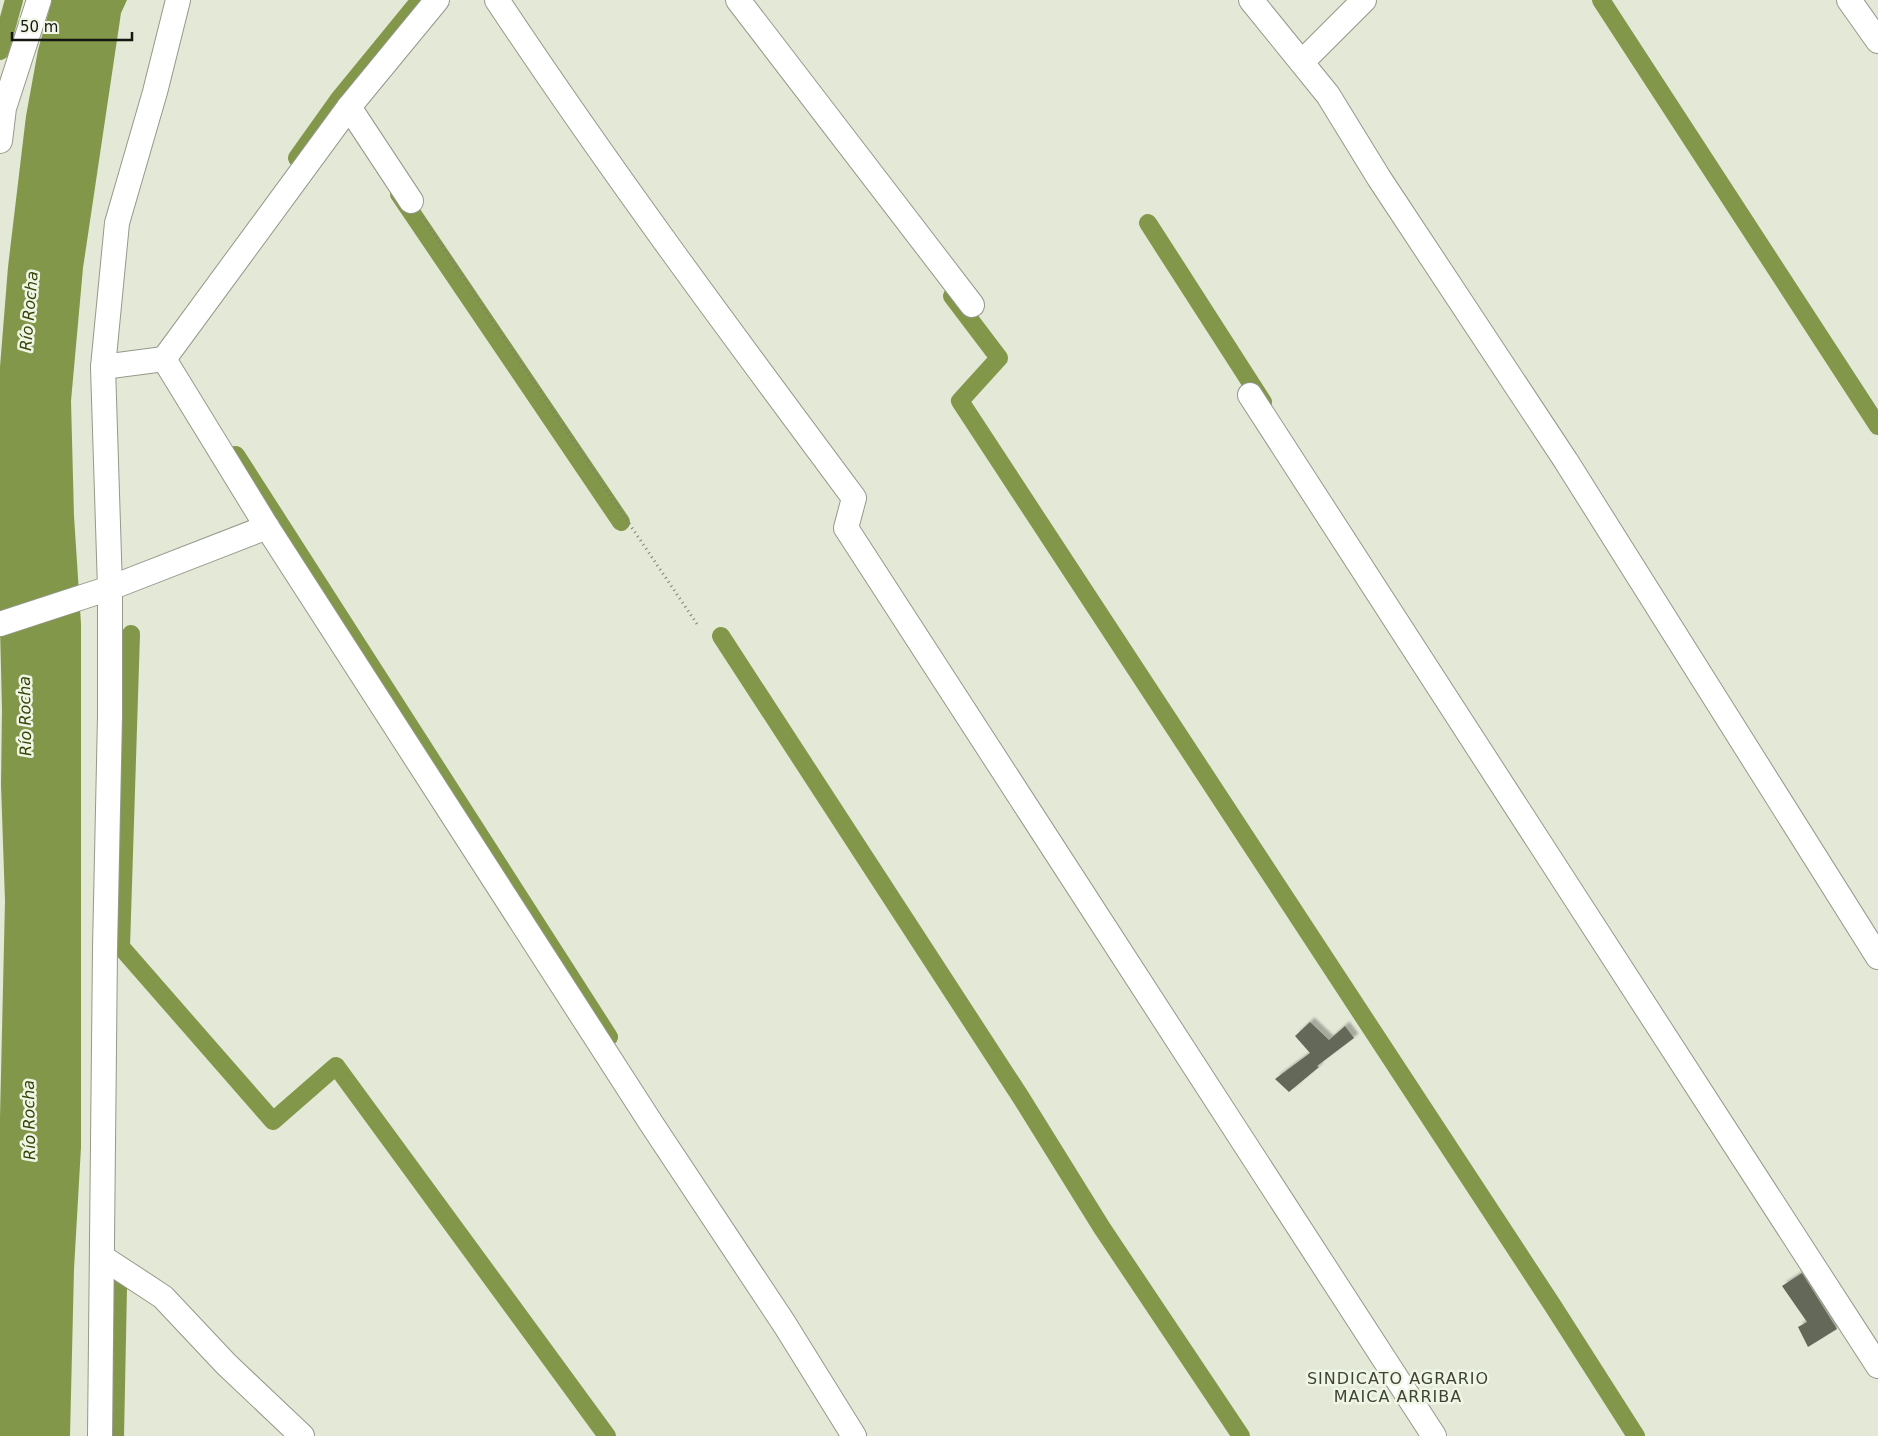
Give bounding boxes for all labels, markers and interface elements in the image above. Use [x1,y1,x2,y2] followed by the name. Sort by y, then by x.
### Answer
[12,10,132,42] scale bar
[20,18,58,36] text: 50 m
[16,270,42,352] water label: Río Rocha
[15,676,35,756] water label: Río Rocha
[19,1080,39,1160] water label: Río Rocha
[1307,1369,1489,1406] district label: SINDICATO AGRARIO MAICA ARRIBA

